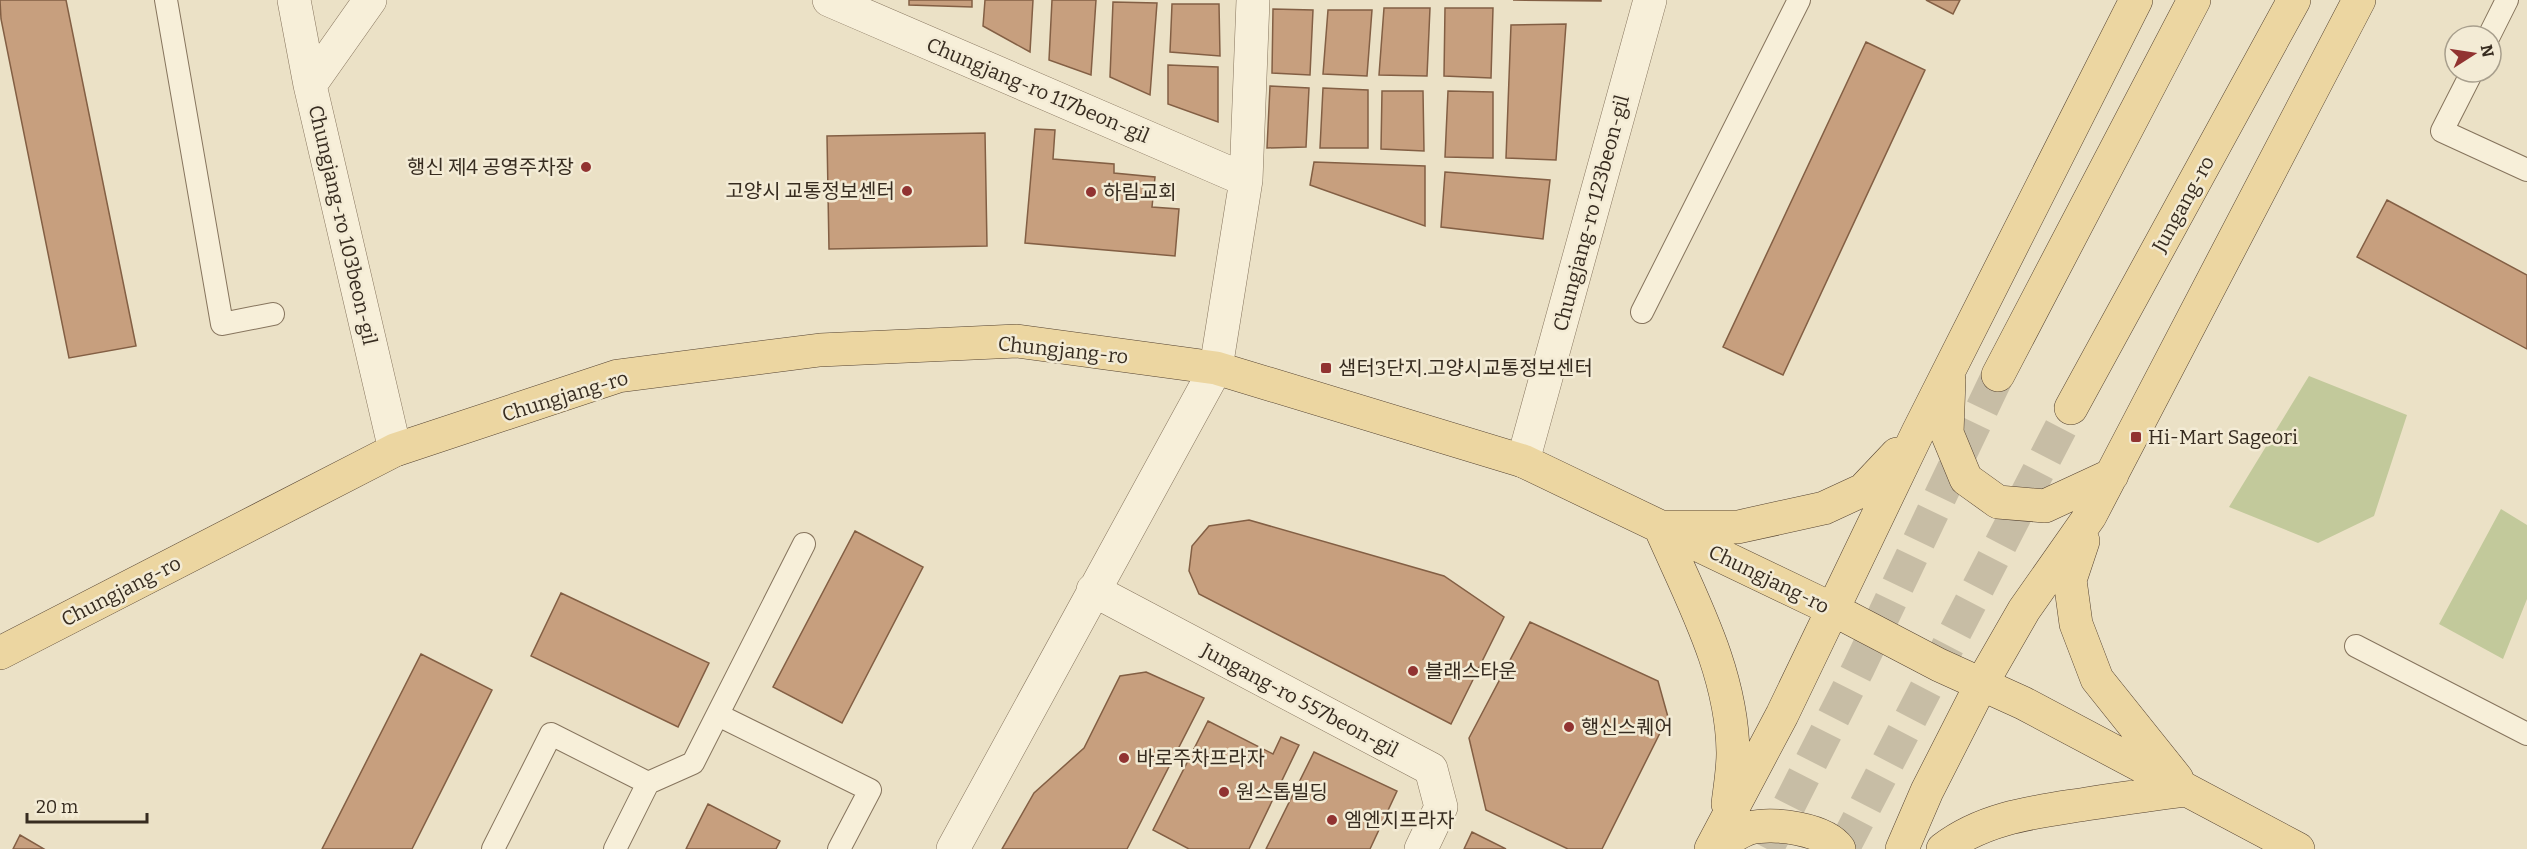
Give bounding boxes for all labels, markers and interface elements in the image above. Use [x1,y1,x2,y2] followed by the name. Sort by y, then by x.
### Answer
[2443,24,2503,84] north arrow
[923,32,1153,149] street label: Chungjang-ro 117beon-gil
[2477,43,2498,59] text: N
[1548,92,1635,334] street label: Chungjang-ro 123beon-gil
[303,103,382,348] street label: Chungjang-ro 103beon-gil
[2146,152,2219,257] street label: Jungang-ro
[407,155,574,179] place label: 행신 제4 공영주차장
[579,160,593,174] marker: 행신 제4 공영주차장
[725,179,895,203] place label: 고양시 교통정보센터
[1103,180,1177,204] place label: 하림교회
[900,184,914,198] marker: 고양시 교통정보센터
[1084,185,1098,199] marker: 하림교회
[997,331,1129,370] street label: Chungjang-ro
[1338,356,1593,380] place label: 샘터3단지.고양시교통정보센터
[1319,361,1333,375] marker: 샘터3단지.고양시교통정보센터
[499,365,631,428] street label: Chungjang-ro
[2148,425,2298,449] place label: Hi-Mart Sageori
[2129,430,2143,444] marker: Hi-Mart Sageori
[1704,540,1833,619] street label: Chungjang-ro
[57,551,185,632] street label: Chungjang-ro
[1197,637,1403,762] street label: Jungang-ro 557beon-gil
[1425,659,1517,683] place label: 블래스타운
[1406,664,1420,678] marker: 블래스타운
[1581,715,1673,739] place label: 행신스퀘어
[1562,720,1576,734] marker: 행신스퀘어
[1136,746,1265,770] place label: 바로주차프라자
[1117,751,1131,765] marker: 바로주차프라자
[1236,780,1328,804] place label: 원스톱빌딩
[1217,785,1231,799] marker: 원스톱빌딩
[27,786,147,824] scale bar
[36,796,78,818] text: 20 m
[1344,808,1454,832] place label: 엠엔지프라자
[1325,813,1339,827] marker: 엠엔지프라자

